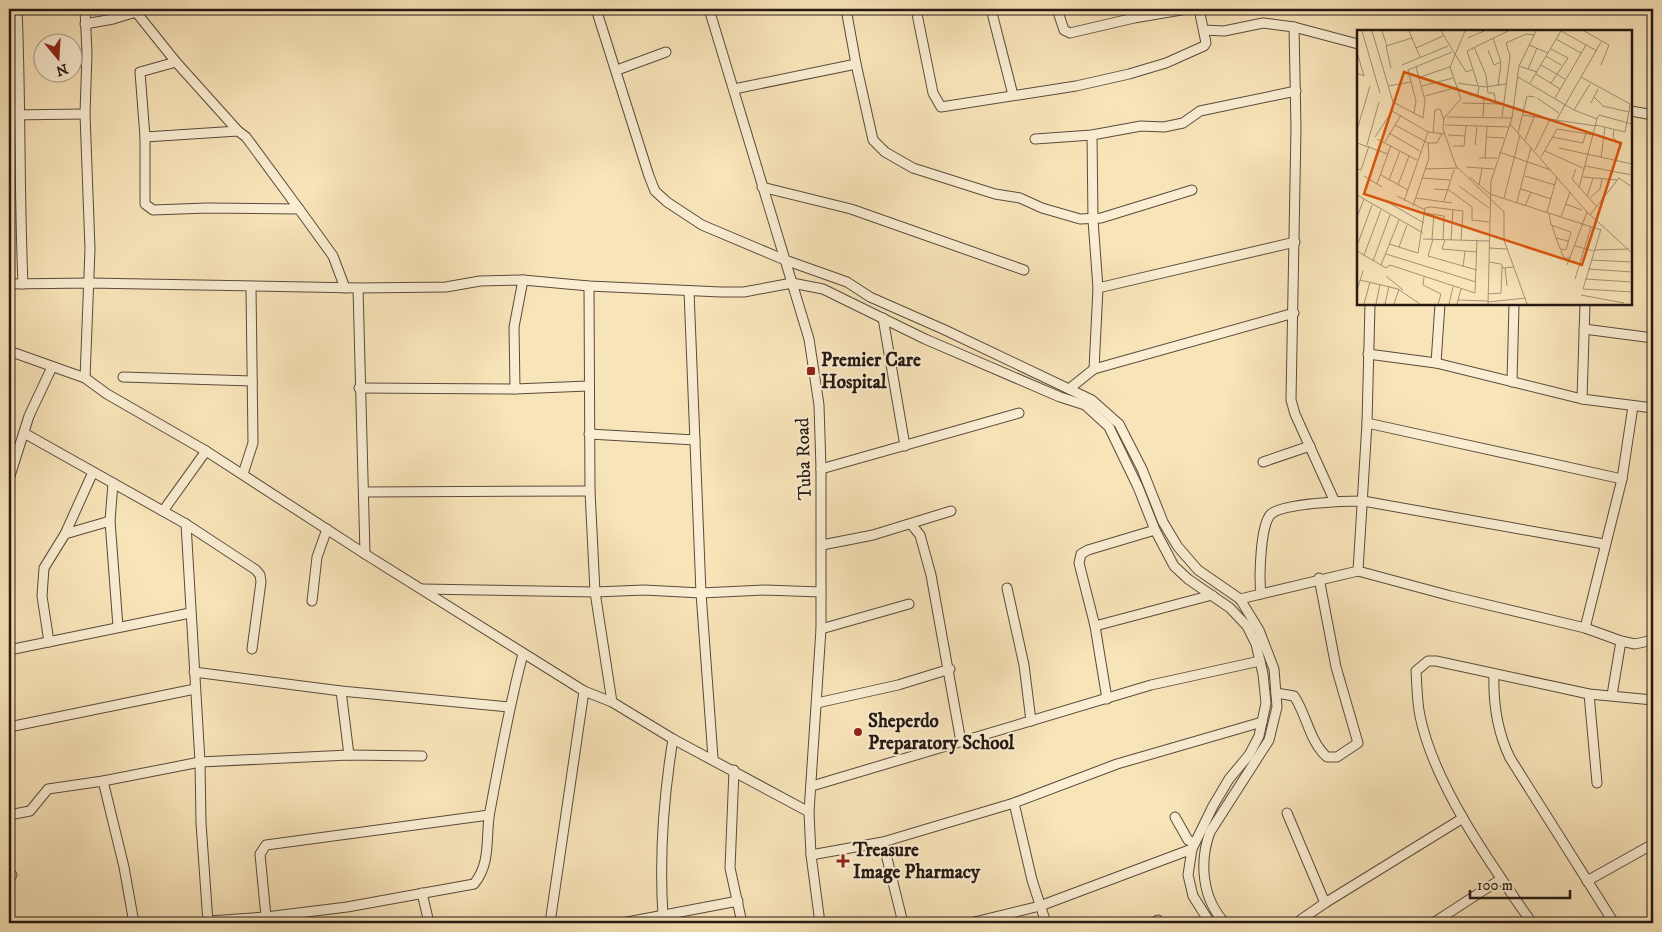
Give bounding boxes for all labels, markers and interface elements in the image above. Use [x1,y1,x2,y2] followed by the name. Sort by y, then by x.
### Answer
[1357,30,1632,305] inset map
[32,32,82,82] north arrow
[53,59,70,80] text: N
[821,349,921,394] place label: Premier Care Hospital
[805,365,817,377] marker: Premier Care Hospital
[791,417,817,501] street label: Tuba Road
[868,710,1015,755] place label: Sheperdo Preparatory School
[852,726,864,738] marker: Sheperdo Preparatory School
[852,839,981,884] place label: Treasure Image Pharmacy
[837,855,849,867] marker: Treasure Image Pharmacy
[1470,867,1570,899] scale bar
[1477,876,1513,895] text: 100 m

